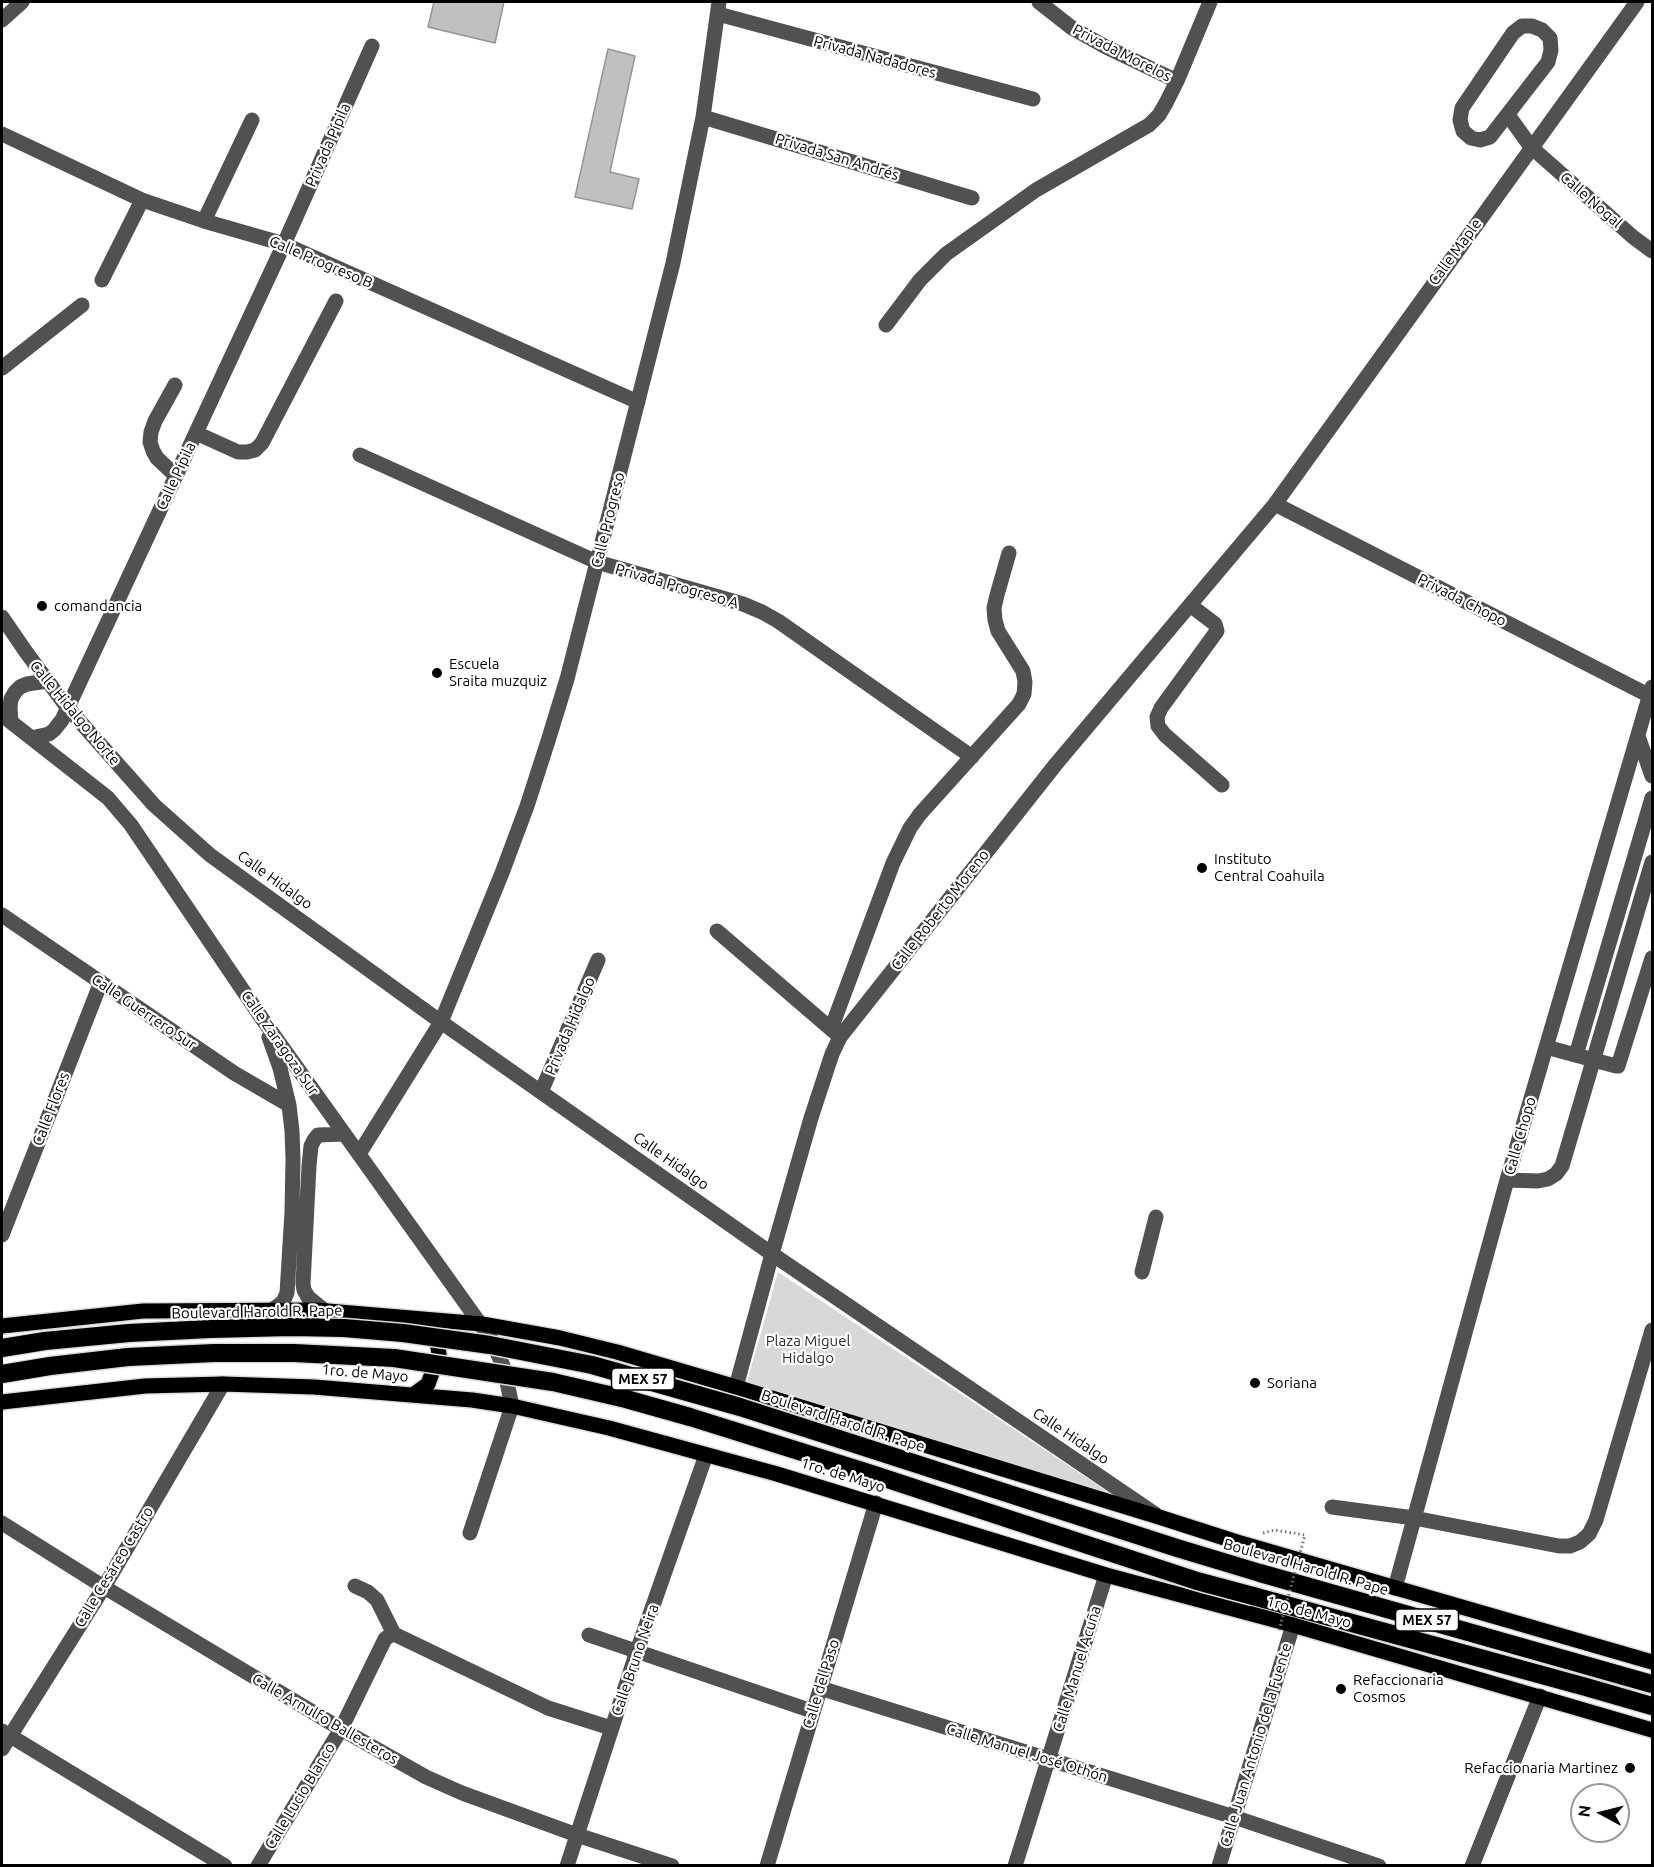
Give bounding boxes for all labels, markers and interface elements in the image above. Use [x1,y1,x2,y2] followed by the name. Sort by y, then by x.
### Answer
[1070,20,1174,86] street label: Privada Morelos
[812,32,938,82] street label: Privada Nadadores
[301,100,355,190] street label: Privada Pípila
[773,130,901,184] street label: Privada San Andrés
[1556,168,1626,232] street label: Calle Nogal
[1425,215,1485,289] street label: Calle Maple
[267,232,375,292] street label: Calle Progreso B
[152,439,200,513] street label: Calle Pípila
[587,470,629,570] street label: Calle Progreso
[613,560,741,612] street label: Privada Progreso A
[1415,570,1509,630] street label: Privada Chopo
[54,597,142,615] place label: comandancia
[35,599,49,613] marker: comandancia
[449,655,547,690] place label: Escuela Sraita muzquiz
[26,657,124,769] street label: Calle Hidalgo Norte
[430,666,444,680] marker: Escuela Sraita muzquiz
[887,846,993,974] street label: Calle Roberto Moreno
[234,847,316,913] street label: Calle Hidalgo
[1214,850,1325,885] place label: Instituto Central Coahuila
[1195,861,1209,875] marker: Instituto Central Coahuila
[88,970,200,1054] street label: Calle Guerrero Sur
[541,974,599,1078] street label: Privada Hidalgo
[237,987,323,1099] street label: Calle Zaragoza Sur
[29,1070,73,1148] street label: Calle Flores
[1500,1095,1540,1177] street label: Calle Chopo
[630,1128,712,1194] street label: Calle Hidalgo
[171,1302,343,1322] street label: Boulevard Harold R. Pape
[766,1332,850,1367] park label: Plaza Miguel Hidalgo
[321,1360,409,1386] street label: 1ro. de Mayo
[612,1368,674,1390] road number: MEX 57
[1267,1374,1317,1392] place label: Soriana
[1248,1376,1262,1390] marker: Soriana
[759,1386,927,1456] street label: Boulevard Harold R. Pape
[1029,1404,1113,1468] street label: Calle Hidalgo
[799,1454,887,1496] street label: 1ro. de Mayo
[71,1503,157,1631] street label: Calle Cesáreo Castro
[1221,1535,1391,1599] street label: Boulevard Harold R. Pape
[1265,1592,1353,1632] street label: 1ro. de Mayo
[607,1602,663,1718] street label: Calle Bruno Neira
[1049,1603,1105,1735] street label: Calle Manuel Acuña
[1396,1609,1458,1631] road number: MEX 57
[799,1637,843,1731] street label: Calle del Paso
[1216,1641,1296,1849] street label: Calle Juan Antonio de la Fuente
[249,1670,401,1768] street label: Calle Arnulfo Ballesteros
[1353,1671,1444,1706] place label: Refaccionaria Cosmos
[1334,1682,1348,1696] marker: Refaccionaria Cosmos
[944,1720,1110,1786] street label: Calle Manuel José Othón
[261,1740,339,1852] street label: Calle Lucio Blanco
[1464,1759,1618,1777] place label: Refaccionaria Martinez
[1623,1761,1637,1775] marker: Refaccionaria Martinez
[1570,1783,1630,1843] north arrow
[1574,1804,1594,1818] text: N

